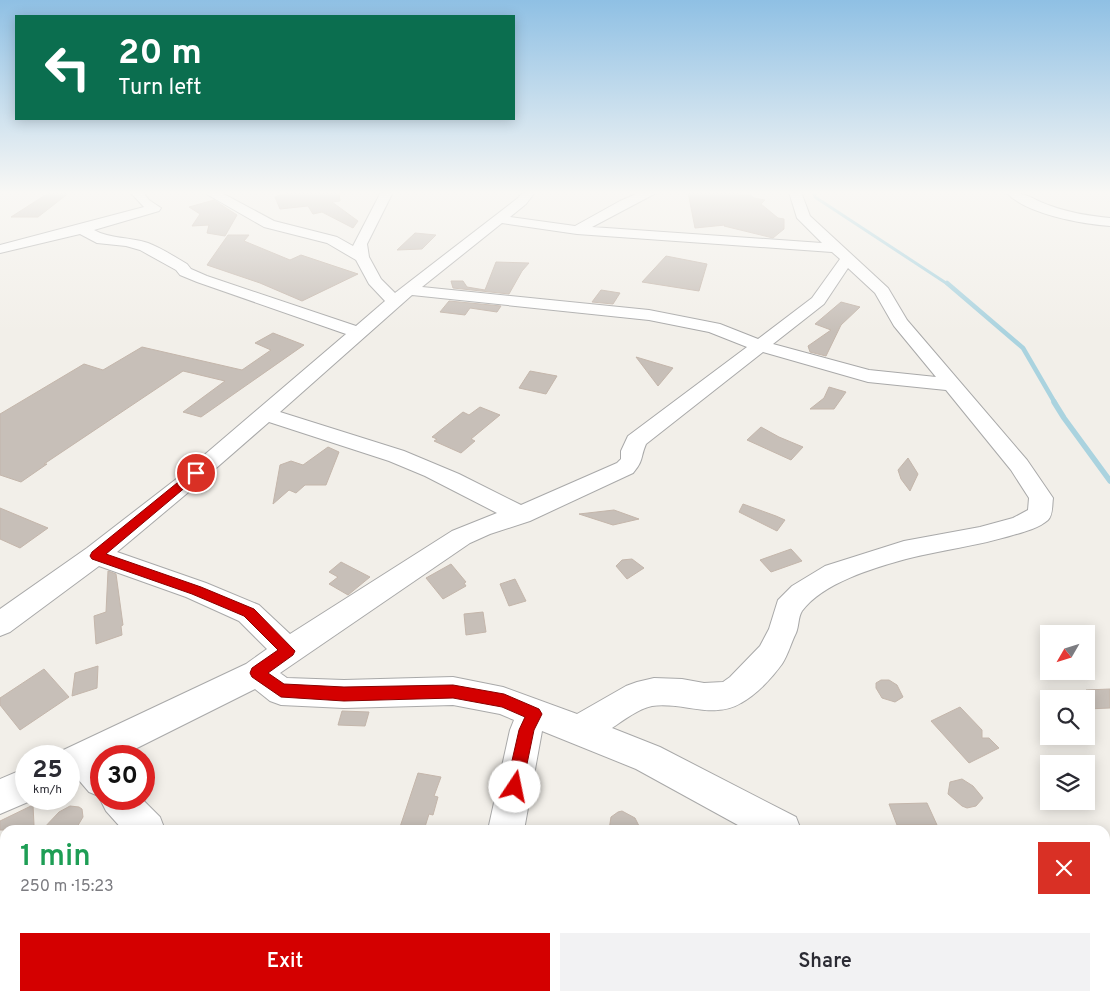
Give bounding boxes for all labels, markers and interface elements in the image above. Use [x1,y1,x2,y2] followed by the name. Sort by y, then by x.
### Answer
[118,32,202,76] text: 20 m
[35,35,100,100] icon: left
[118,75,201,102] text: Turn left
[175,452,217,494] pin
[182,459,210,487] icon: arrive
[1040,625,1095,680] north arrow
[1040,625,1095,810] map controls
[1040,690,1095,745] button: search
[90,745,155,810] speed limit sign: 30
[32,755,63,787] text: 25
[1040,755,1095,810] button: layers
[488,760,540,812] position arrow
[33,782,62,798] text: km/h
[20,839,91,876] text: 1 min
[1038,842,1090,894] button: close
[20,877,114,897] text: 250 m · 15:23
[20,933,550,991] button: Exit
[560,933,1090,991] button: Share

